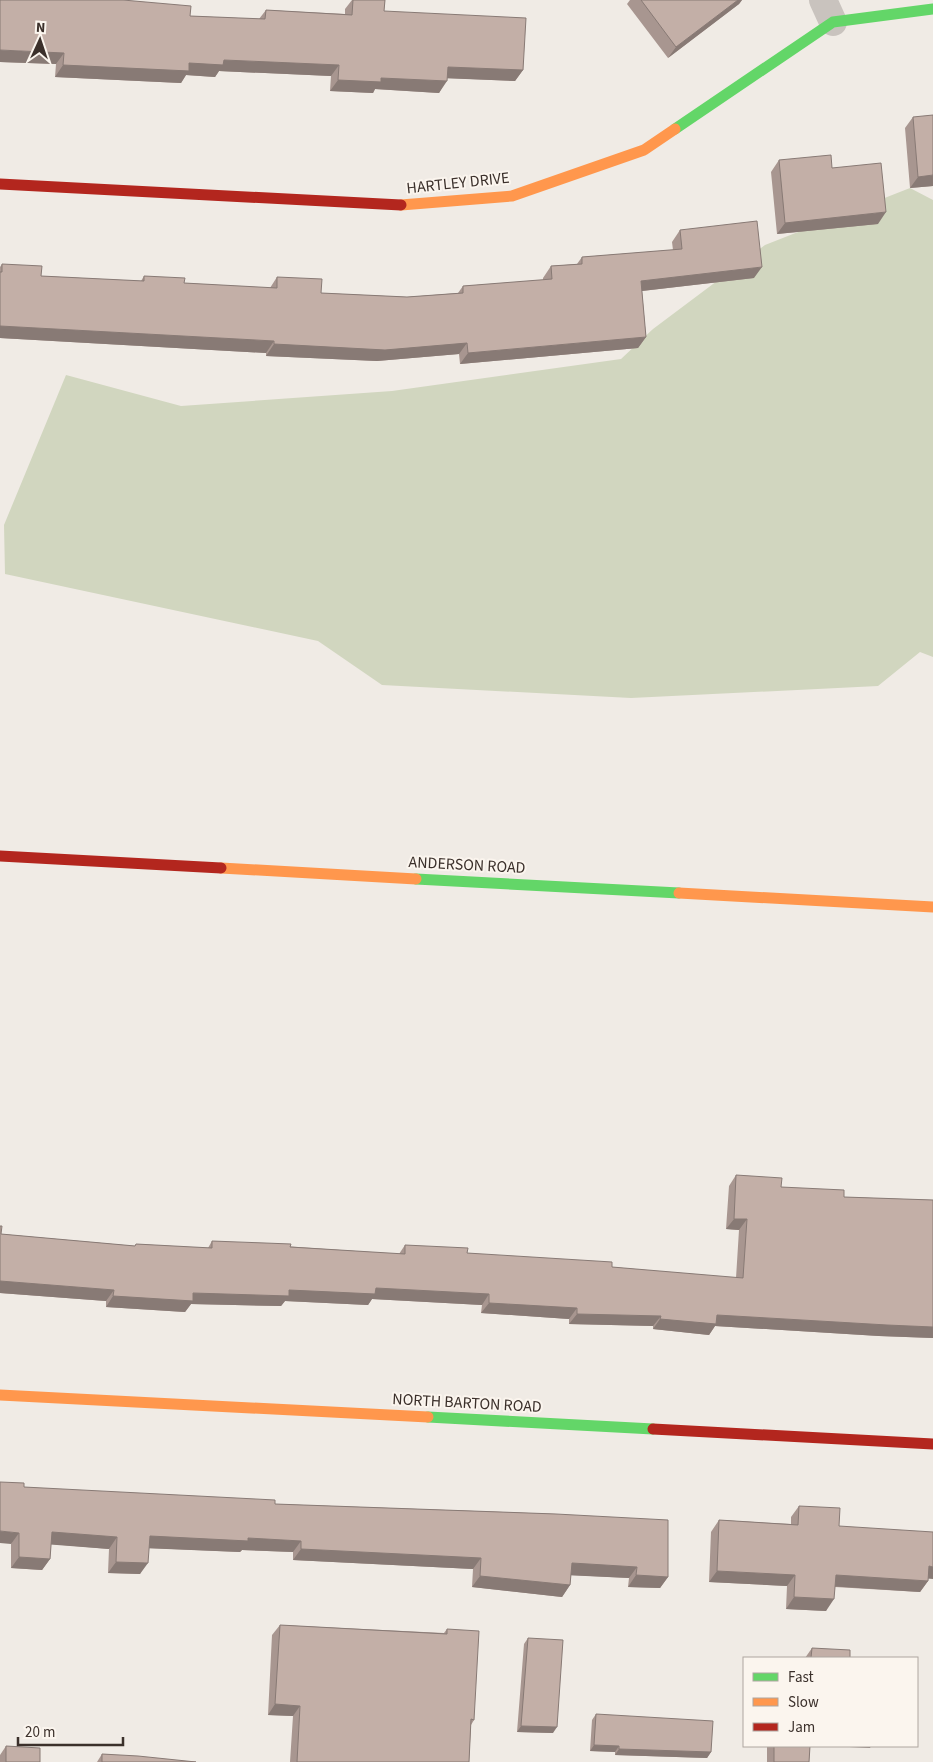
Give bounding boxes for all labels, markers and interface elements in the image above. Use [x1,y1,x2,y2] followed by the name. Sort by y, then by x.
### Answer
[15,15,65,65] north arrow
[35,18,46,38] text: N
[405,167,511,199] street label: HARTLEY DRIVE
[408,851,526,879] street label: ANDERSON ROAD
[392,1388,542,1418] street label: NORTH BARTON ROAD
[743,1657,918,1747] legend
[788,1667,814,1688] text: Fast
[788,1692,819,1713] text: Slow
[18,1714,122,1746] scale bar
[788,1717,815,1738] text: Jam
[25,1722,55,1743] text: 20 m

